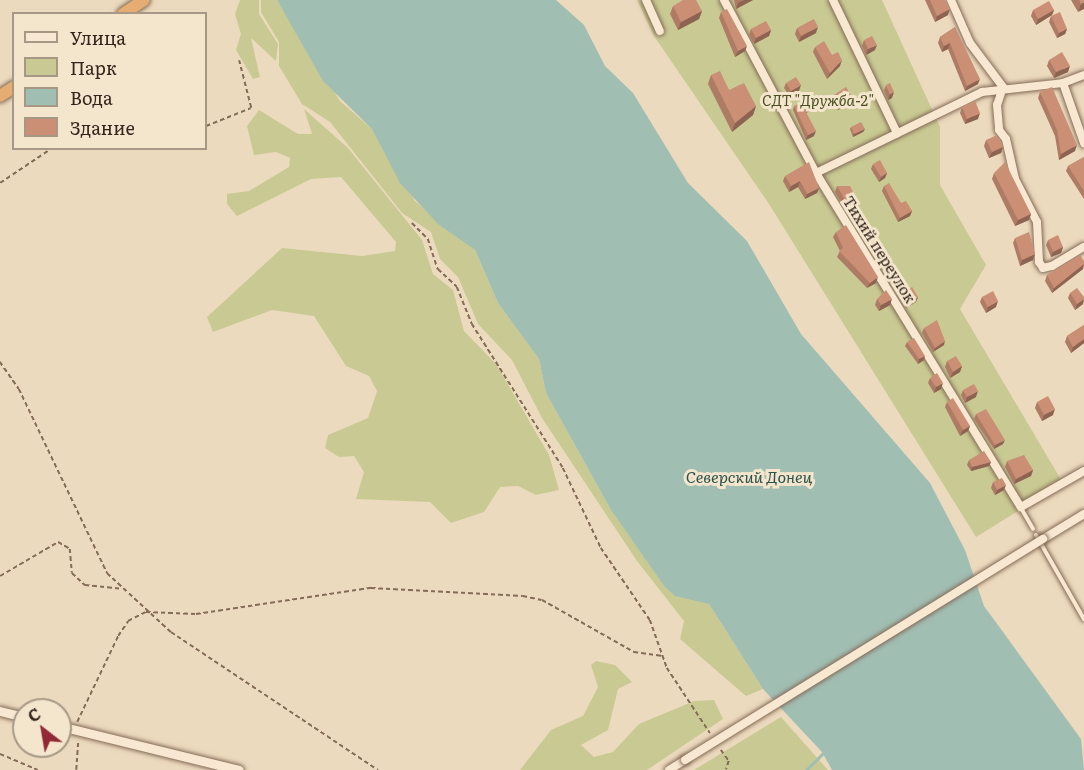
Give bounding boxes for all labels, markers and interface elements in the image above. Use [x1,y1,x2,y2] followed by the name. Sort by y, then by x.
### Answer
[12,12,207,150] legend
[70,24,126,51] text: Улица
[70,54,117,81] text: Парк
[70,84,113,111] text: Вода
[762,91,874,109] park label: СДТ "Дружба-2"
[70,114,135,141] text: Здание
[840,192,920,306] street label: Тихий переулок
[686,466,812,486] water label: Северский Донец
[12,698,72,758] north arrow
[23,701,45,728] text: С

